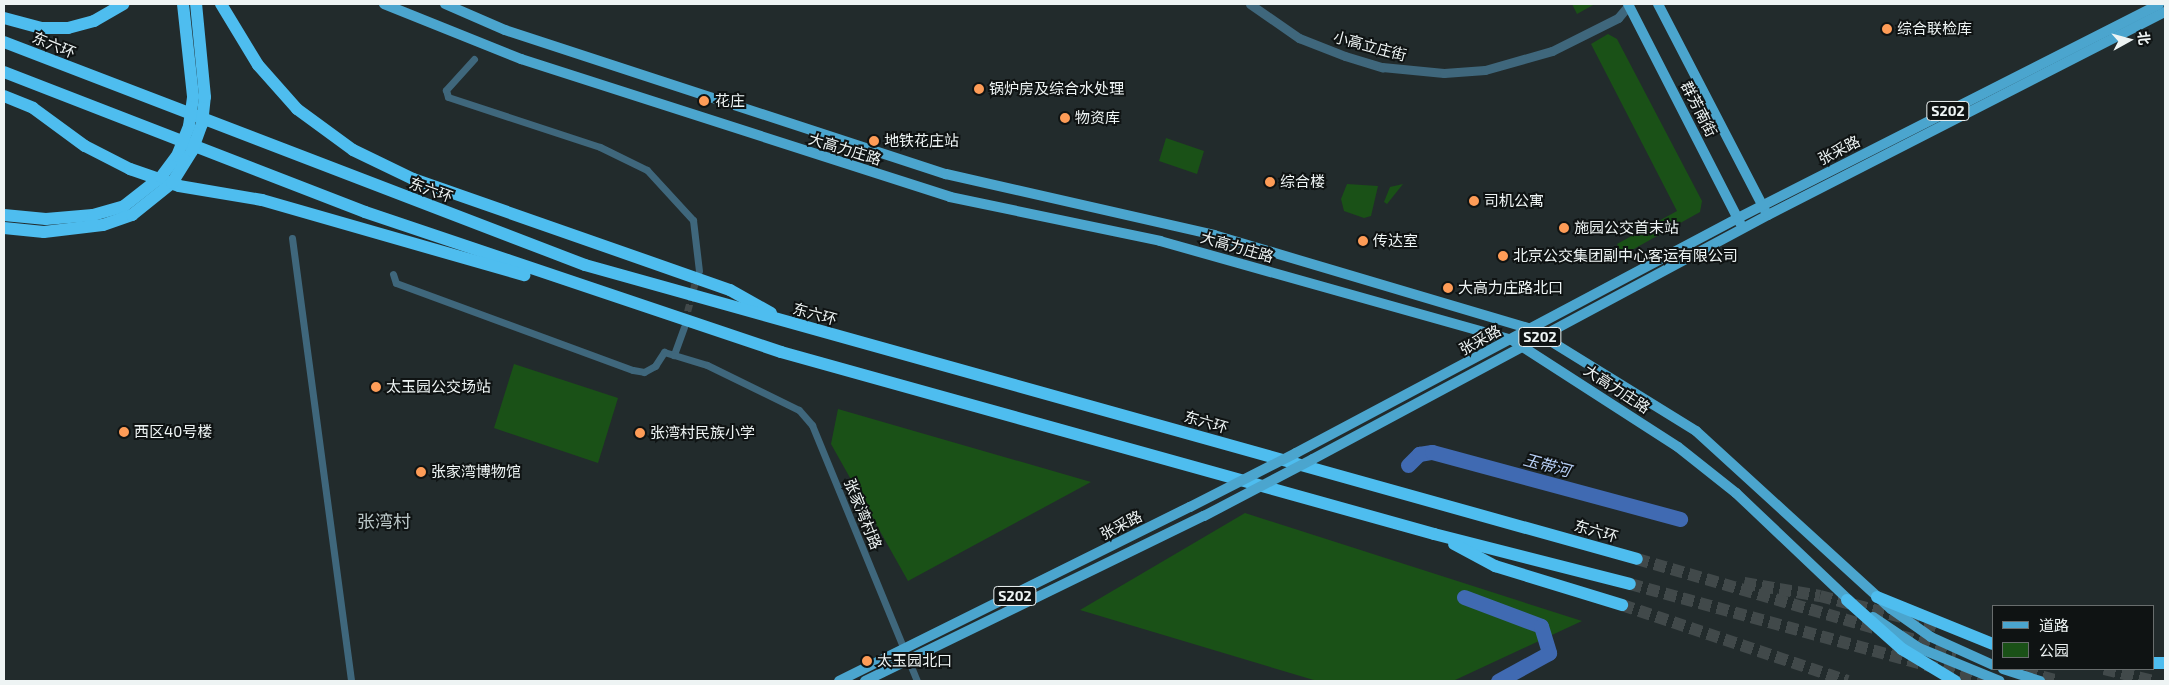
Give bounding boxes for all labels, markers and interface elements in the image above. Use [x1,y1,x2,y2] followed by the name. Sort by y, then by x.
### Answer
[2104,15,2154,65] north arrow
[1897,20,1972,38] place label: 综合联检库
[1881,23,1893,35] marker: 综合联检库
[30,28,78,62] street label: 东六环
[1331,28,1409,64] street label: 小高立庄街
[2135,30,2154,46] text: 北
[1677,78,1721,140] street label: 群芳南街
[989,80,1124,98] place label: 锅炉房及综合水处理
[973,83,985,95] marker: 锅炉房及综合水处理
[715,92,745,110] place label: 花庄
[697,94,711,108] marker: 花庄
[1926,100,1970,122] road number: S202
[1075,109,1120,127] place label: 物资库
[1059,112,1071,124] marker: 物资库
[807,129,883,169] street label: 大高力庄路
[884,132,959,150] place label: 地铁花庄站
[1815,132,1863,168] street label: 张采路
[868,135,880,147] marker: 地铁花庄站
[1280,173,1325,191] place label: 综合楼
[407,174,455,206] street label: 东六环
[1264,176,1276,188] marker: 综合楼
[1484,192,1544,210] place label: 司机公寓
[1468,195,1480,207] marker: 司机公寓
[1574,219,1679,237] place label: 施园公交首末站
[1558,222,1570,234] marker: 施园公交首末站
[1198,228,1276,266] street label: 大高力庄路
[1373,232,1418,250] place label: 传达室
[1357,235,1369,247] marker: 传达室
[1513,247,1738,265] place label: 北京公交集团副中心客运有限公司
[1497,250,1509,262] marker: 北京公交集团副中心客运有限公司
[1458,279,1563,297] place label: 大高力庄路北口
[1442,282,1454,294] marker: 大高力庄路北口
[791,299,839,329] street label: 东六环
[1456,321,1504,359] street label: 张采路
[1518,326,1562,348] road number: S202
[1581,361,1653,417] street label: 大高力庄路
[386,378,491,396] place label: 太玉园公交场站
[370,381,382,393] marker: 太玉园公交场站
[1182,407,1230,437] street label: 东六环
[134,423,212,441] place label: 西区40号楼
[650,424,755,442] place label: 张湾村民族小学
[118,426,130,438] marker: 西区40号楼
[634,427,646,439] marker: 张湾村民族小学
[1521,450,1573,480] water label: 玉带河
[431,463,521,481] place label: 张家湾博物馆
[415,466,427,478] marker: 张家湾博物馆
[841,476,885,552] street label: 张家湾村路
[1097,507,1145,543] street label: 张采路
[357,510,411,532] district label: 张湾村
[1572,516,1620,546] street label: 东六环
[992,584,1038,608] road number: S202
[1992,605,2154,670] legend
[2039,616,2069,634] text: 道路
[2039,641,2069,659] text: 公园
[877,652,952,670] place label: 太玉园北口
[861,655,873,667] marker: 太玉园北口

